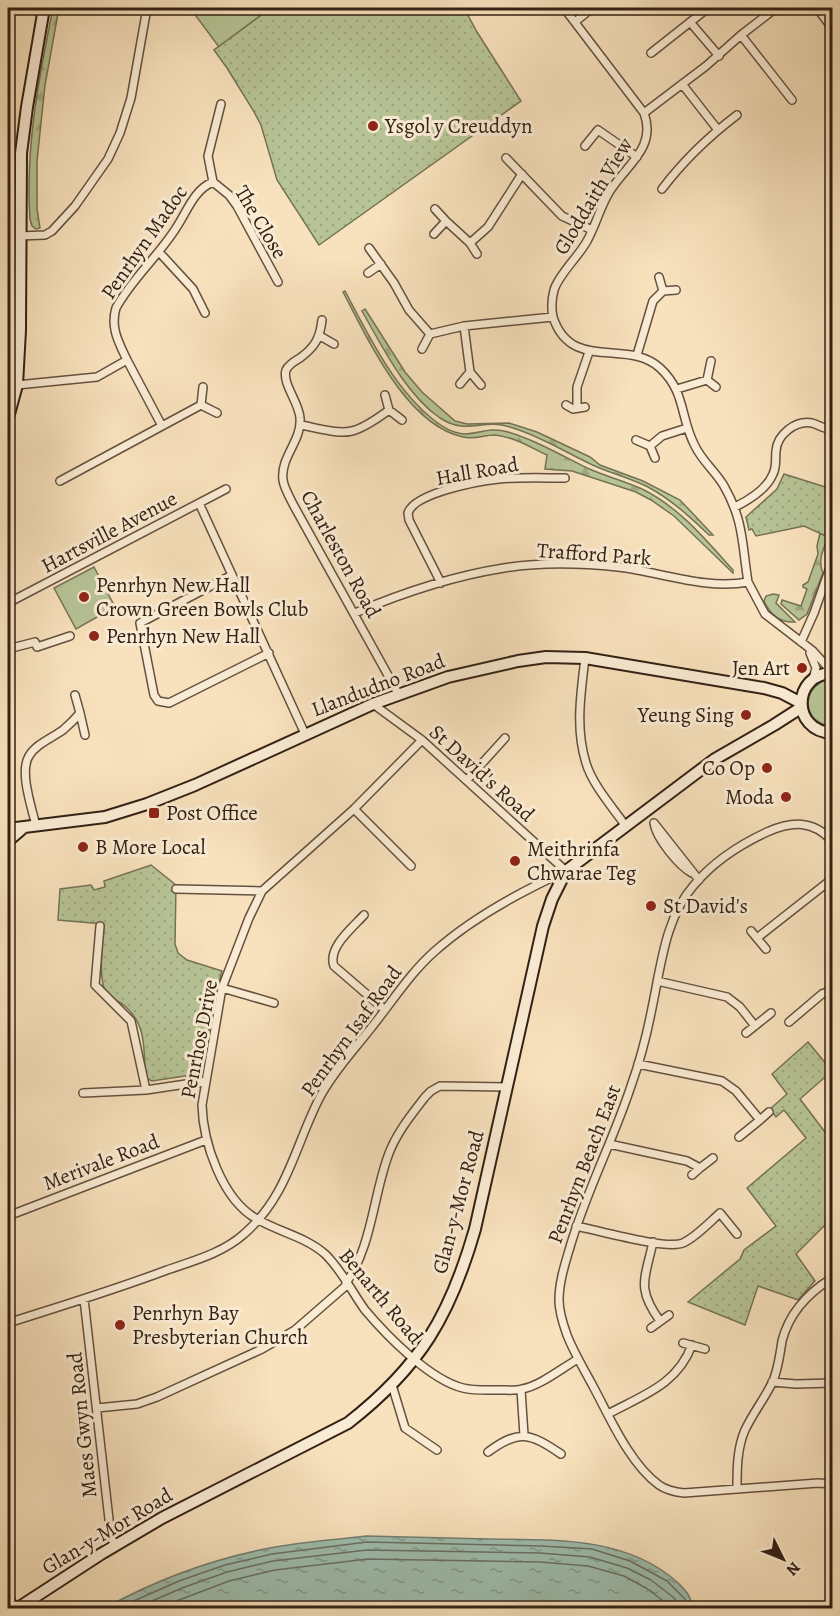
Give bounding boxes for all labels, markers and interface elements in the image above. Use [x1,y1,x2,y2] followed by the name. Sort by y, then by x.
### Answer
[384,112,532,140] place label: Ysgol y Creuddyn
[366,119,380,133] marker: Ysgol y Creuddyn
[547,132,639,260] street label: Gloddaith View
[94,179,194,305] street label: Penrhyn Madoc
[228,180,294,264] street label: The Close
[434,450,521,492] street label: Hall Road
[36,484,182,580] street label: Hartsville Avenue
[294,485,388,623] street label: Charleston Road
[536,536,653,572] street label: Trafford Park
[96,571,308,623] place label: Penrhyn New Hall Crown Green Bowls Club
[77,590,91,604] marker: Penrhyn New Hall Crown Green Bowls Club
[106,622,260,650] place label: Penrhyn New Hall
[87,629,101,643] marker: Penrhyn New Hall
[307,646,449,723] street label: Llandudno Road
[732,654,790,682] place label: Jen Art
[795,661,809,675] marker: Jen Art
[637,701,734,729] place label: Yeung Sing
[739,708,753,722] marker: Yeung Sing
[423,718,541,828] street label: St David's Road
[702,754,755,782] place label: Co Op
[760,761,774,775] marker: Co Op
[725,783,774,811] place label: Moda
[779,790,793,804] marker: Moda
[166,799,258,827] place label: Post Office
[147,806,161,820] marker: Post Office
[95,833,206,861] place label: B More Local
[527,835,637,887] place label: Meithrinfa Chwarae Teg
[76,840,90,854] marker: B More Local
[508,854,522,868] marker: Meithrinfa Chwarae Teg
[663,892,748,920] place label: St David's
[644,899,658,913] marker: St David's
[294,959,408,1102] street label: Penrhyn Isaf Road
[174,977,224,1101] street label: Penrhos Drive
[541,1080,627,1248] street label: Penrhyn Beach East
[425,1126,491,1277] street label: Glan-y-Mor Road
[39,1127,164,1197] street label: Merivale Road
[333,1242,430,1350] street label: Benarth Road
[132,1299,308,1351] place label: Penrhyn Bay Presbyterian Church
[113,1318,127,1332] marker: Penrhyn Bay Presbyterian Church
[60,1350,104,1499] street label: Maes Gwyn Road
[37,1481,178,1581] street label: Glan-y-Mor Road
[753,1529,813,1589] north arrow
[781,1557,805,1581] text: N

